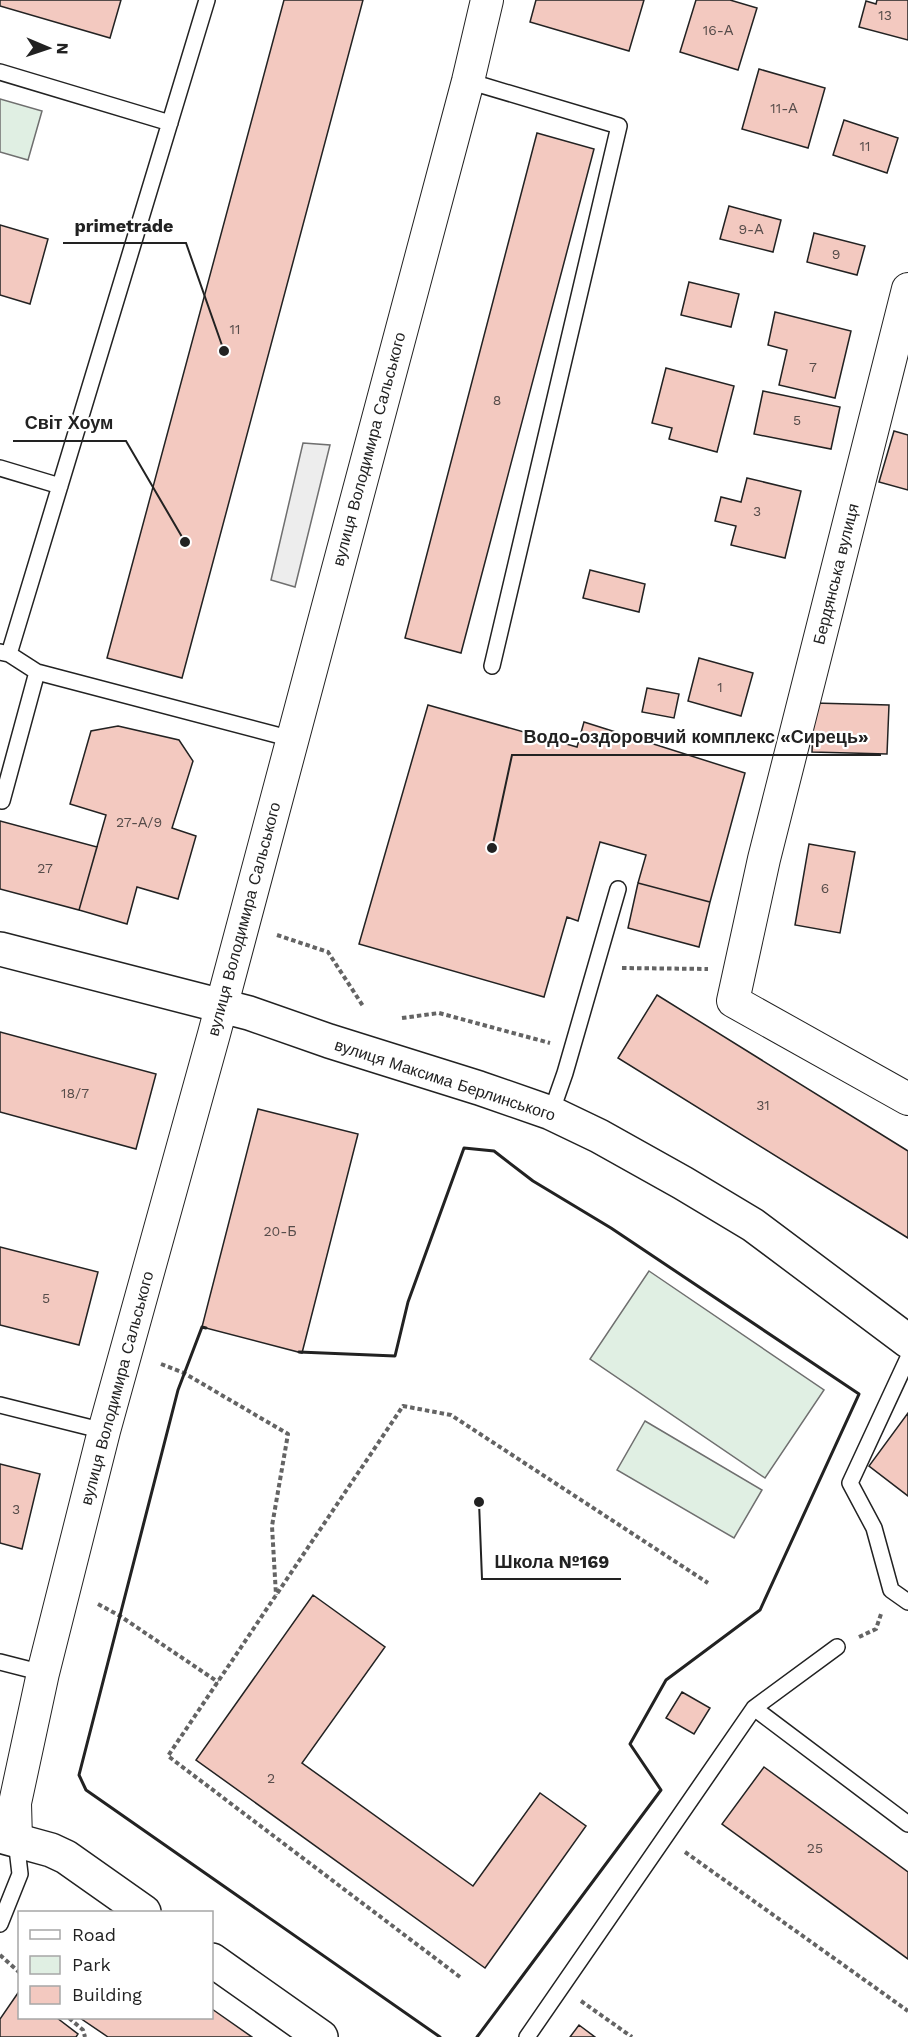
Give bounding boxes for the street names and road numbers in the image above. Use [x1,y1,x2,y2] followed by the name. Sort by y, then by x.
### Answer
[329,330,409,568] street label: вулиця Володимира Сальського
[809,501,863,647] street label: Бердянська вулиця
[204,800,284,1038] street label: вулиця Володимира Сальського
[332,1035,558,1125] street label: вулиця Максима Берлинського
[77,1269,157,1507] street label: вулиця Володимира Сальського

